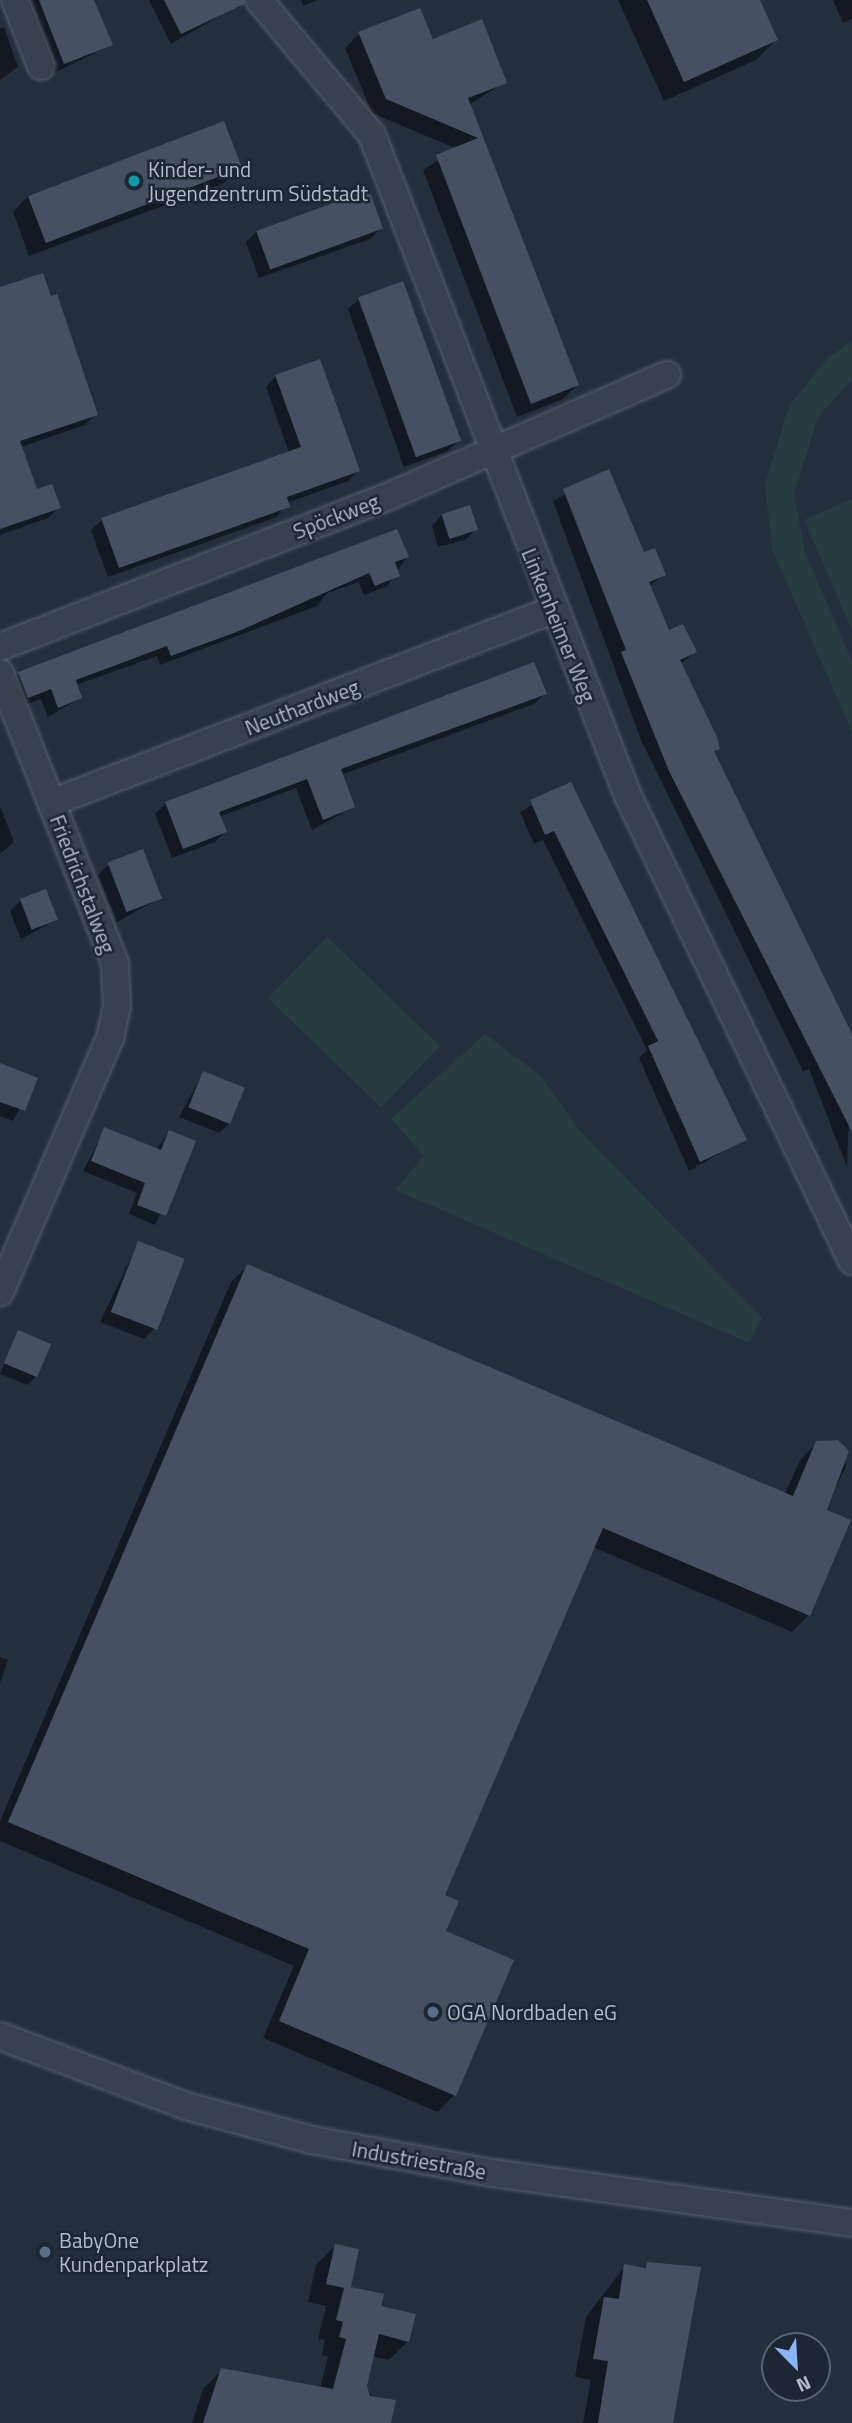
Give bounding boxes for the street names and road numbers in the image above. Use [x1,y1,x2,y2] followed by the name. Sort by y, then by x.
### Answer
[289,488,383,544] street label: Spöckweg
[517,544,601,706] street label: Linkenheimer Weg
[241,674,363,740] street label: Neuthardweg
[45,811,121,957] street label: Friedrichstalweg
[350,2136,488,2184] street label: Industriestraße

